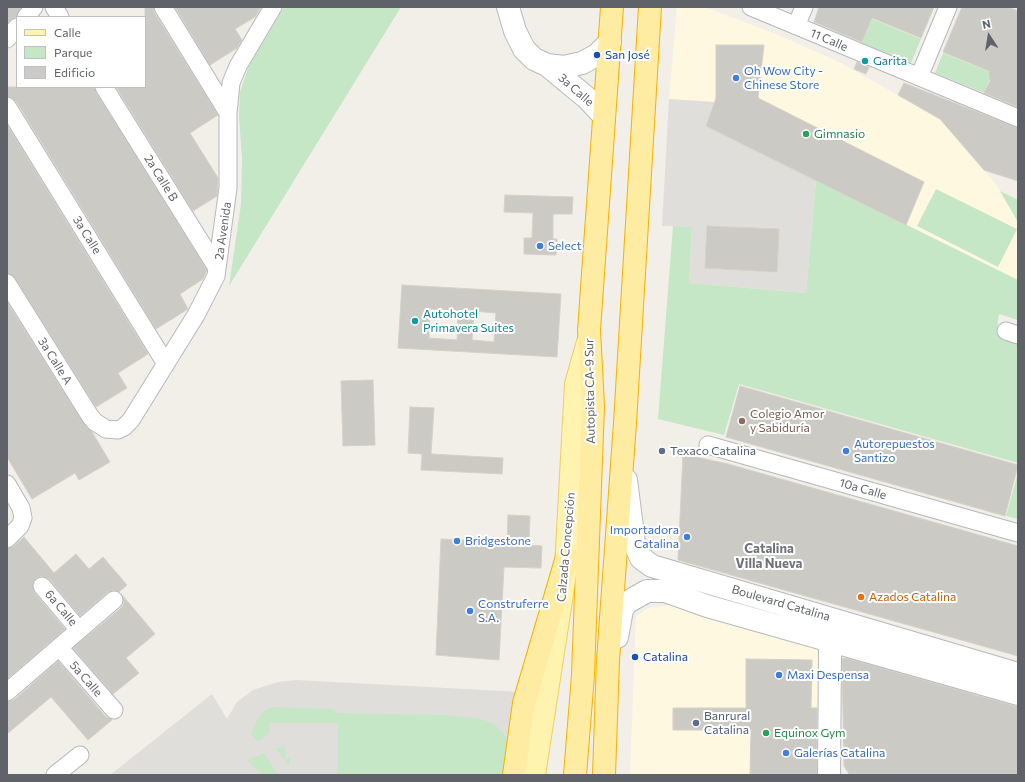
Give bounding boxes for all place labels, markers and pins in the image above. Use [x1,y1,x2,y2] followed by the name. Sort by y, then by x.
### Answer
[605,48,650,62] place label: San José
[592,50,602,60] marker: San José
[873,54,907,68] place label: Garita
[860,56,870,66] marker: Garita
[744,64,823,92] place label: Oh Wow City - Chinese Store
[731,73,741,83] marker: Oh Wow City - Chinese Store
[814,127,865,141] place label: Gimnasio
[801,129,811,139] marker: Gimnasio
[548,239,582,253] place label: Select
[535,241,545,251] marker: Select
[423,307,514,335] place label: Autohotel Primavera Suites
[410,316,420,326] marker: Autohotel Primavera Suites
[750,407,825,435] place label: Colegio Amor y Sabiduría
[737,416,747,426] marker: Colegio Amor y Sabiduría
[854,437,935,465] place label: Autorepuestos Santizo
[670,444,756,458] place label: Texaco Catalina
[657,446,667,456] marker: Texaco Catalina
[841,446,851,456] marker: Autorepuestos Santizo
[610,523,679,551] place label: Importadora Catalina
[682,532,692,542] marker: Importadora Catalina
[465,534,531,548] place label: Bridgestone
[452,536,462,546] marker: Bridgestone
[869,590,956,604] place label: Azados Catalina
[856,592,866,602] marker: Azados Catalina
[478,597,549,625] place label: Construferre S.A.
[465,606,475,616] marker: Construferre S.A.
[643,650,688,664] place label: Catalina
[630,652,640,662] marker: Catalina
[787,668,869,682] place label: Maxi Despensa
[774,670,784,680] marker: Maxi Despensa
[704,709,750,737] place label: Banrural Catalina
[691,718,701,728] marker: Banrural Catalina
[774,726,846,740] place label: Equinox Gym
[761,728,771,738] marker: Equinox Gym
[794,746,885,760] place label: Galerías Catalina
[781,748,791,758] marker: Galerías Catalina

